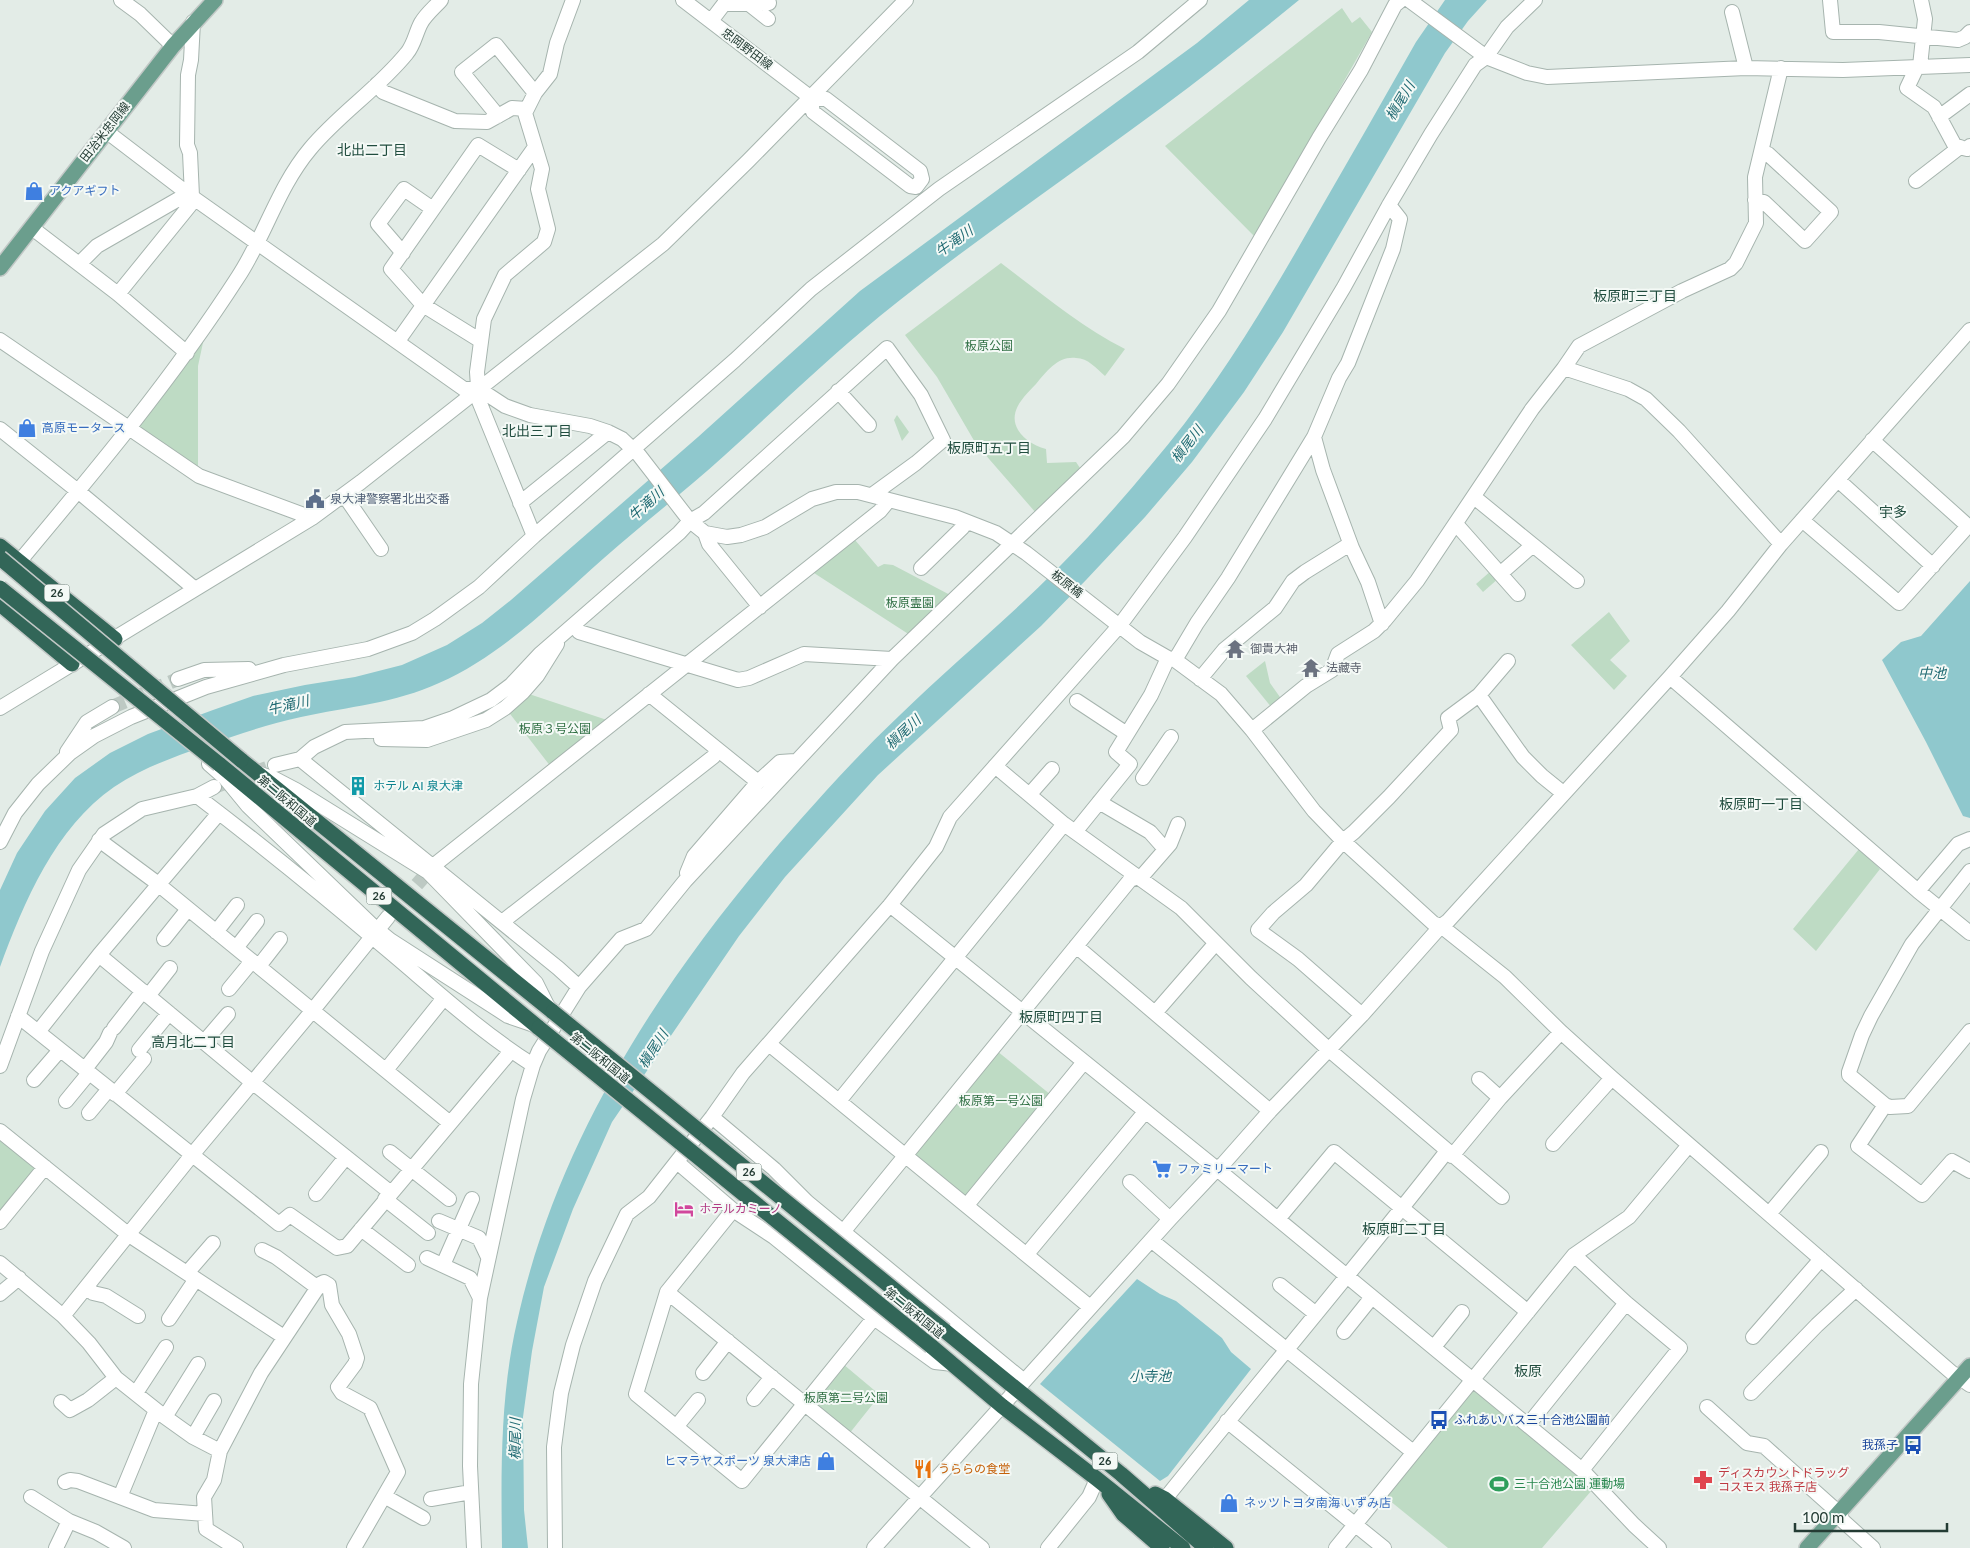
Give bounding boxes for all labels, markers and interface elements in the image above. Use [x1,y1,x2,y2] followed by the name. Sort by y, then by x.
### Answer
[719,25,776,73] street label: 忠岡野田線
[1381,77,1419,123] water label: 槇尾川
[77,99,133,165] street label: 田治米忠岡線
[337,141,407,158] district label: 北出二丁目
[23,180,45,202] shop icon: アクアギフト
[49,183,120,198] place label: アクアギフト
[932,220,977,260] water label: 牛滝川
[1593,287,1677,304] district label: 板原町三丁目
[965,338,1013,353] park label: 板原公園
[16,417,38,439] shop icon: 高原モータース
[42,420,125,435] place label: 高原モータース
[1167,420,1207,465] water label: 槇尾川
[502,422,572,439] district label: 北出三丁目
[947,439,1031,456] district label: 板原町五丁目
[624,482,668,524] water label: 牛滝川
[304,488,326,510] public building icon: 泉大津警察署北出交番
[330,491,450,506] place label: 泉大津警察署北出交番
[1879,503,1907,520] district label: 宇多
[1049,567,1086,601] street label: 板原橋
[44,584,70,602] road number: 26
[886,595,934,610] park label: 板原霊園
[1224,638,1246,660] temple icon: 御貴大神
[1250,641,1298,656] place label: 御貴大神
[1300,657,1322,679] temple icon: 法藏寺
[1326,660,1362,675] place label: 法藏寺
[1918,664,1948,681] water label: 中池
[266,691,312,718] water label: 牛滝川
[882,710,925,752] water label: 槇尾川
[519,721,591,736] park label: 板原３号公園
[255,772,320,830] street label: 第二阪和国道
[347,775,369,797] building icon: ホテル AI 泉大津
[373,778,463,793] place label: ホテル AI 泉大津
[1719,795,1803,812] district label: 板原町一丁目
[366,888,392,904] road number: 26
[1019,1008,1103,1025] district label: 板原町四丁目
[634,1025,672,1071] water label: 槇尾川
[568,1029,633,1086] street label: 第二阪和国道
[151,1033,235,1050] district label: 高月北二丁目
[959,1093,1043,1108] park label: 板原第一号公園
[1151,1158,1173,1180] supermarket icon: ファミリーマート
[1177,1161,1273,1176] place label: ファミリーマート
[736,1164,762,1180] road number: 26
[673,1198,695,1220] hotel icon: ホテルカミーノ
[699,1201,782,1216] place label: ホテルカミーノ
[1362,1220,1446,1237] district label: 板原町二丁目
[882,1284,947,1341] street label: 第二阪和国道
[1514,1362,1542,1379] district label: 板原
[1129,1367,1173,1384] water label: 小寺池
[804,1390,888,1405] park label: 板原第二号公園
[1428,1409,1450,1431] bus stop icon: ふれあいバス三十合池公園前
[1454,1412,1610,1427] place label: ふれあいバス三十合池公園前
[506,1416,523,1460] water label: 槇尾川
[1902,1434,1924,1456] bus stop icon: 我孫子
[1862,1437,1898,1452] place label: 我孫子
[815,1450,837,1472] shop icon: ヒマラヤスポーツ 泉大津店
[1092,1452,1118,1470] road number: 26
[664,1453,811,1468] place label: ヒマラヤスポーツ 泉大津店
[912,1458,934,1480] restaurant icon: うららの食堂
[938,1461,1010,1476] place label: うららの食堂
[1718,1465,1849,1494] place label: ディスカウントドラッグ コスモス 我孫子店
[1692,1469,1714,1491] pharmacy icon: ディスカウントドラッグ コスモス 我孫子店
[1488,1473,1510,1495] sports icon: 三十合池公園 運動場
[1514,1476,1625,1491] place label: 三十合池公園 運動場
[1218,1492,1240,1514] shop icon: ネッツトヨタ南海 いずみ店
[1244,1495,1391,1510] place label: ネッツトヨタ南海 いずみ店
[1795,1500,1948,1532] scale bar
[1802,1508,1844,1526] text: 100 m

